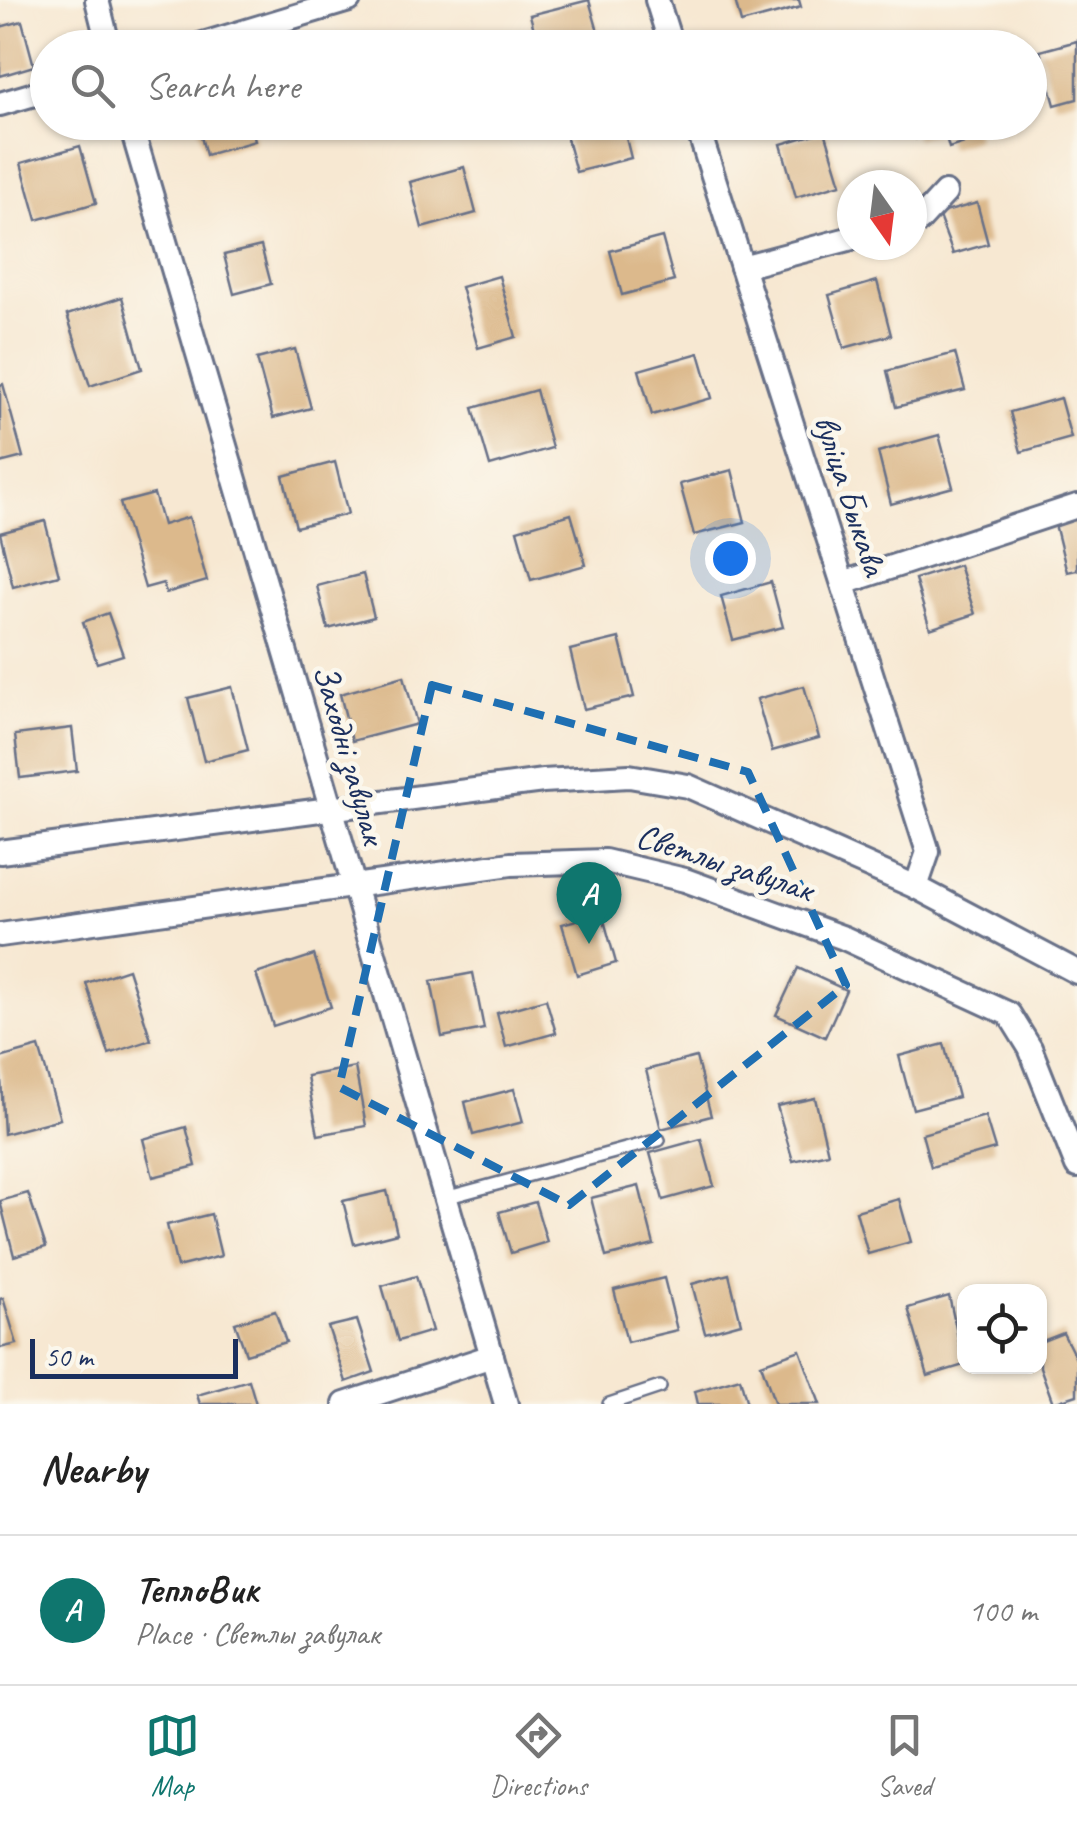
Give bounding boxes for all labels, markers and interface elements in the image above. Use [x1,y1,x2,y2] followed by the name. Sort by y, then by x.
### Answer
[30,30,1047,140] search box
[65,58,120,113] icon: search
[145,62,300,109] text: Search here
[837,170,927,260] north arrow
[803,409,898,583] street label: вуліца Быкава
[705,533,756,584] your location
[302,659,397,852] street label: Заходні завулак
[631,813,822,913] street label: Светлы завулак
[556,862,622,944] pin: A
[957,1284,1047,1374] map controls
[957,1284,1047,1374] button: locate
[30,1334,238,1378] scale bar
[45,1339,93,1374] text: 50 m
[40,1443,146,1496] text: Nearby
[135,1566,259,1613] text: ТеплоВик
[64,1590,81,1631] text: A
[968,1590,1037,1631] text: 100 m
[135,1613,380,1654] text: Place · Светлы завулак
[145,1708,200,1803] tab: Map
[490,1708,587,1803] tab: Directions
[877,1708,932,1803] tab: Saved

